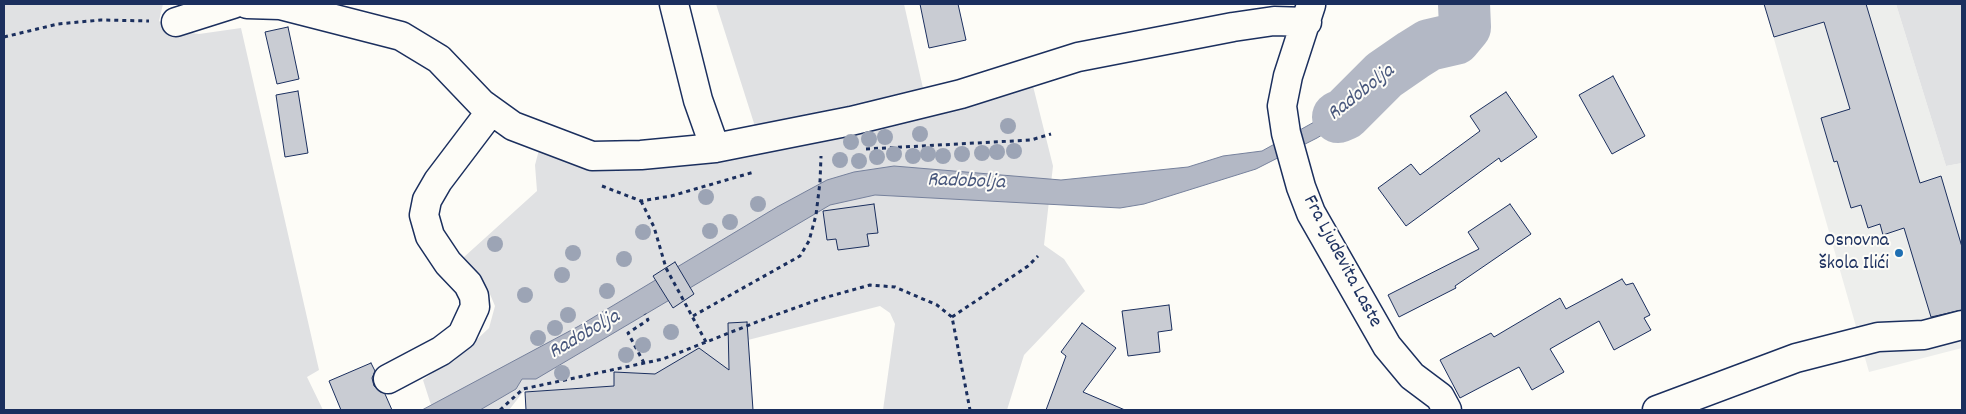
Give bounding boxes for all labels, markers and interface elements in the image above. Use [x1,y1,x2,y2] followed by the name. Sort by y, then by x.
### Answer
[1323,60,1401,128] water label: Radobolja
[927,169,1005,197] water label: Radobolja
[1296,192,1386,332] street label: Fra Ljudevita Laste
[1818,230,1889,277] place label: Osnovna škola Ilići
[1893,247,1905,259] marker: Osnovna škola Ilići
[545,306,625,366] water label: Radobolja

